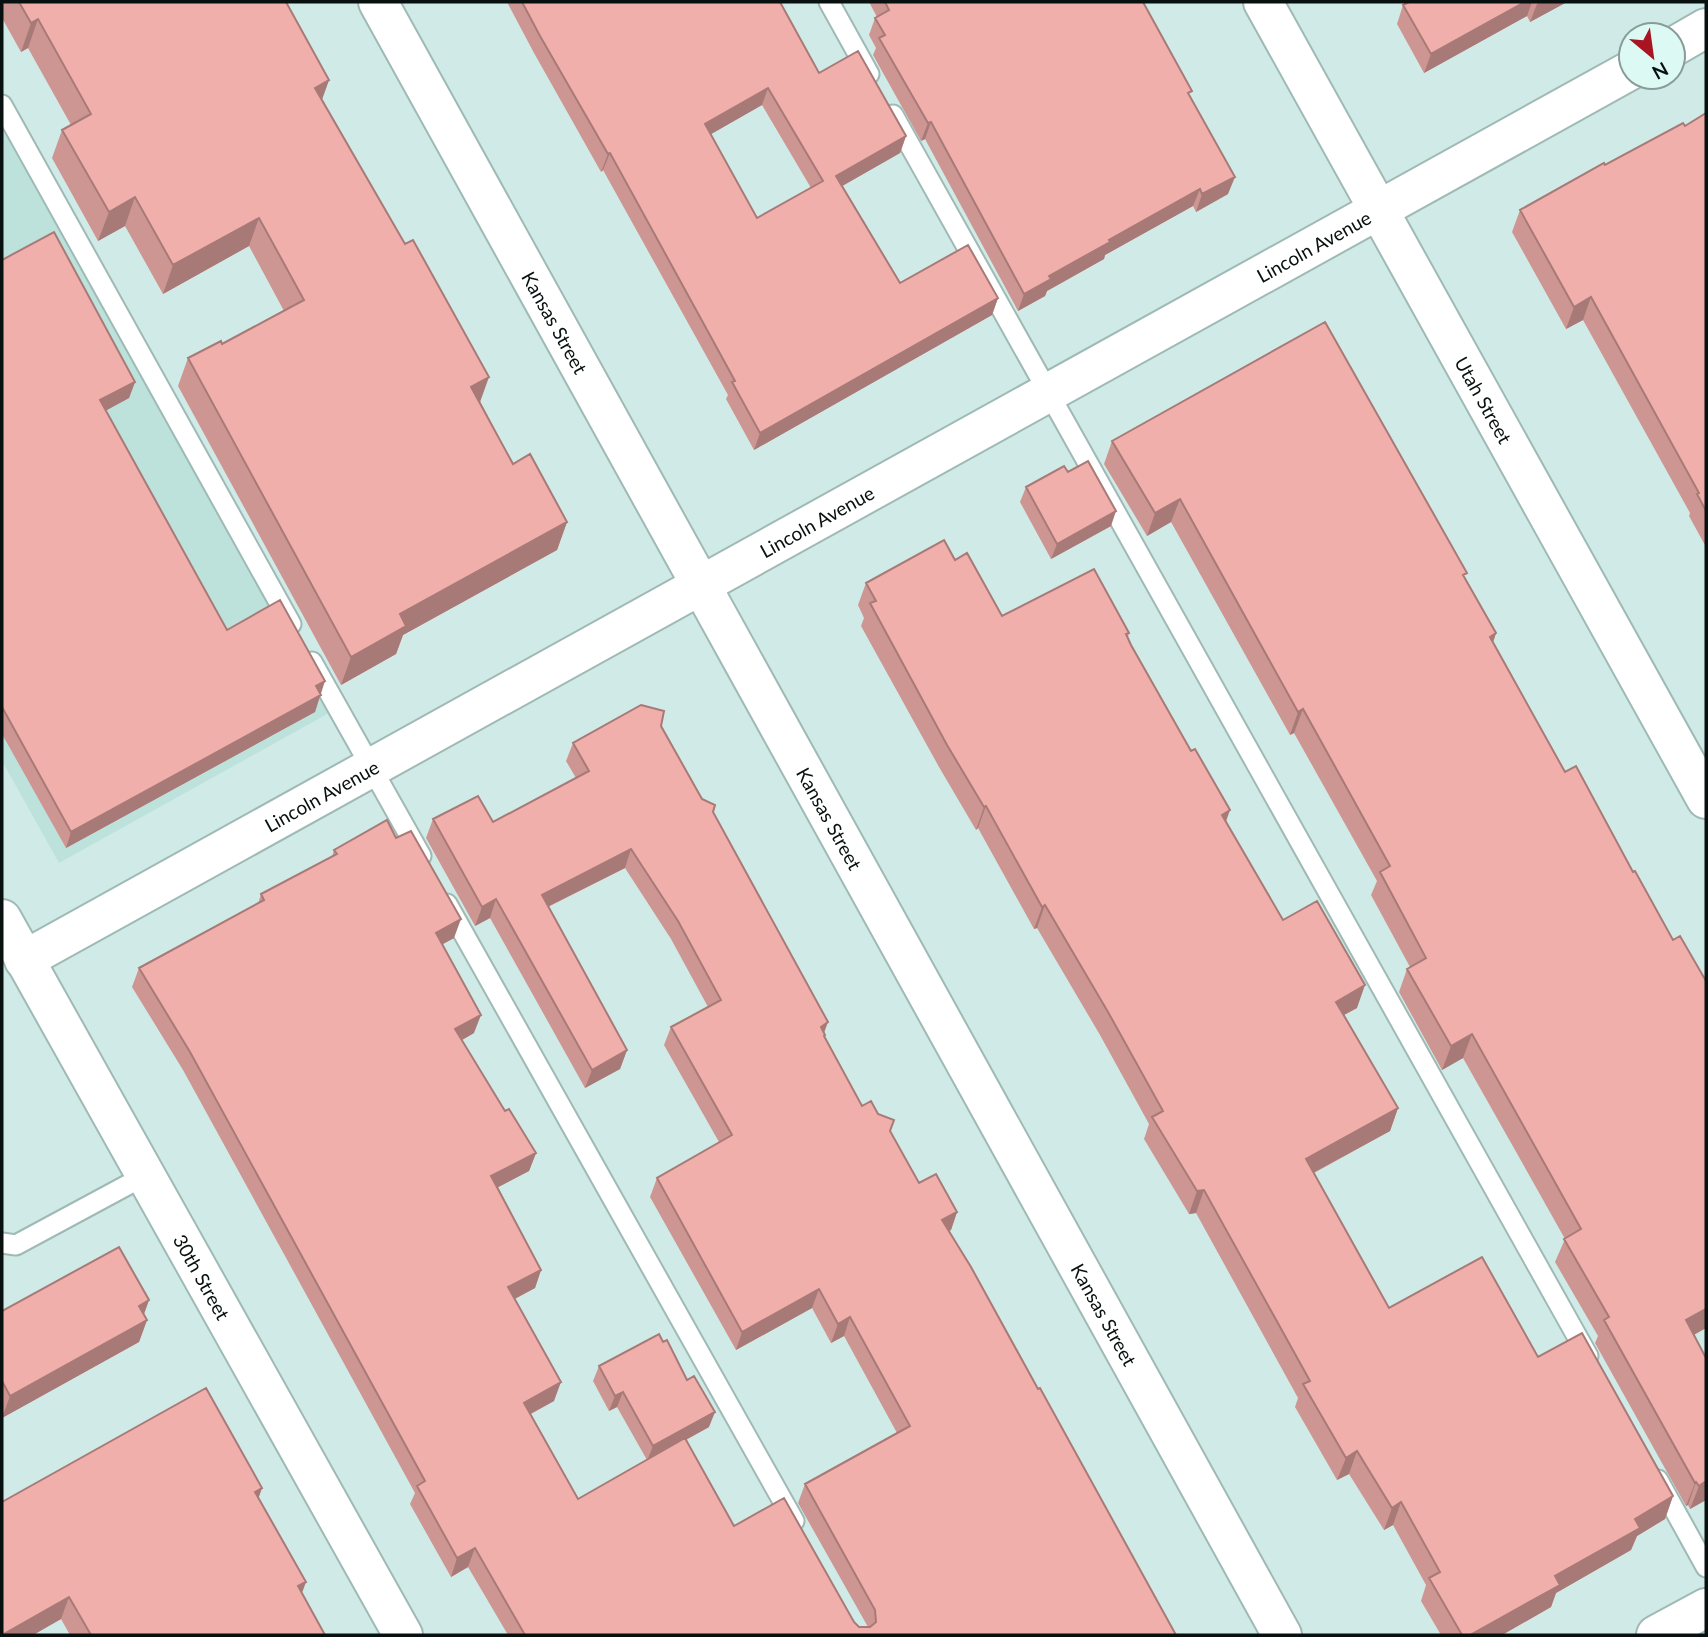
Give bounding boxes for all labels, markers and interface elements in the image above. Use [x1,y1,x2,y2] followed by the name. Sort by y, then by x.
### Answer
[1617,21,1687,91] north arrow
[1649,58,1672,85] text: N
[1252,205,1375,287] street label: Lincoln Avenue
[518,267,593,378] street label: Kansas Street
[1451,352,1517,447] street label: Utah Street
[755,480,878,562] street label: Lincoln Avenue
[260,754,383,836] street label: Lincoln Avenue
[792,763,867,874] street label: Kansas Street
[169,1230,236,1324] street label: 30th Street
[1067,1259,1142,1370] street label: Kansas Street

